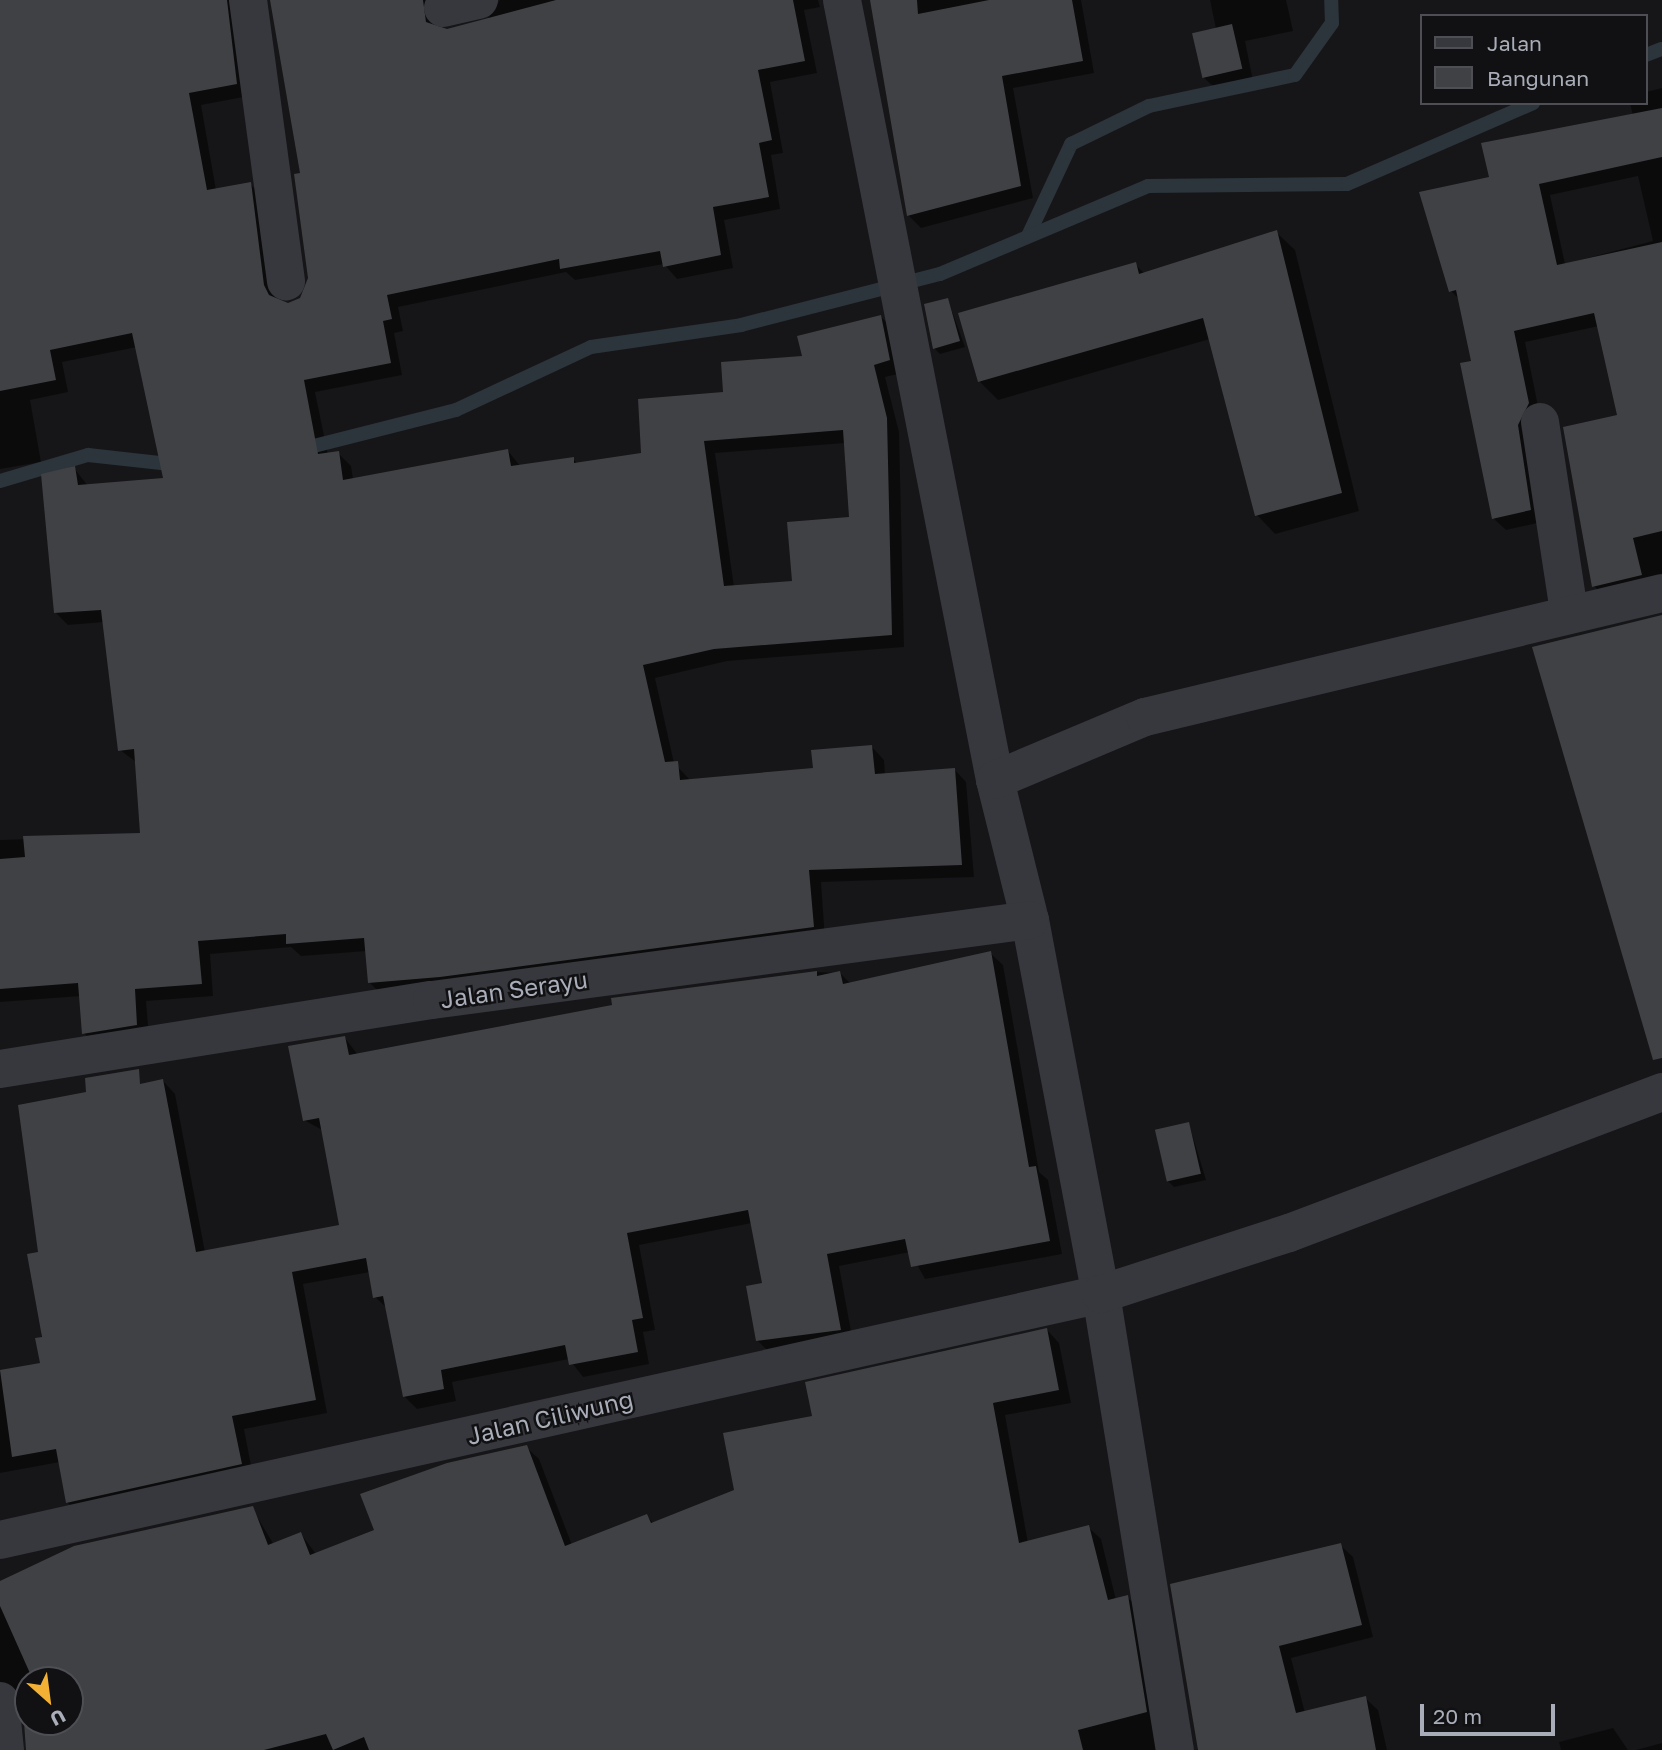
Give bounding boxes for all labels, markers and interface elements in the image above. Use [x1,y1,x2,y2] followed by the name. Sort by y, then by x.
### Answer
[1420,14,1648,105] legend
[1487,30,1542,56] text: Jalan
[1487,65,1589,91] text: Bangunan
[439,964,589,1014] street label: Jalan Serayu
[464,1384,636,1450] street label: Jalan Ciliwung
[14,1666,84,1736] north arrow
[1424,1690,1559,1734] scale bar
[1433,1703,1482,1729] text: 20 m
[47,1705,70,1732] text: U

